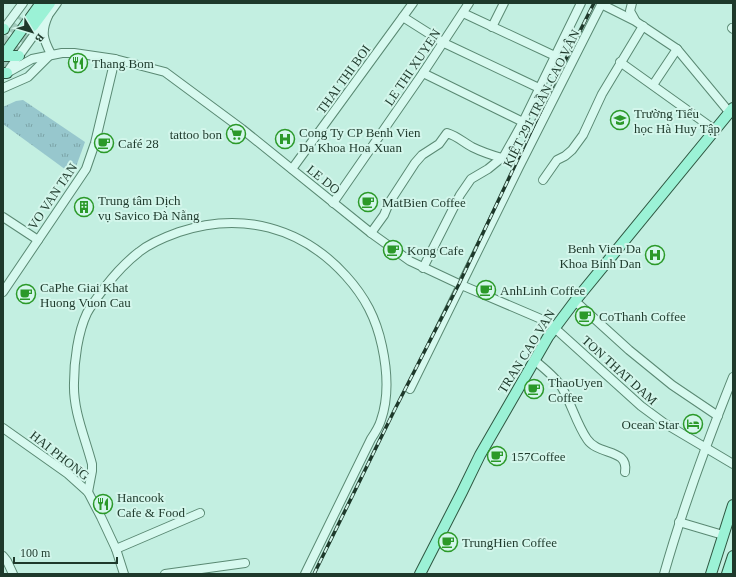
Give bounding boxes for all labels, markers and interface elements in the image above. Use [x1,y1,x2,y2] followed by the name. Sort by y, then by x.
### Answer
[12,12,52,52] north arrow
[381,26,444,108] street label: LE THI XUYEN
[500,26,583,170] street label: KIỆT 291 TRẦN CAO VÂN
[32,32,47,45] text: B
[313,42,373,117] street label: THAI THI BOI
[67,52,89,74] restaurant icon: Thang Bom
[92,56,154,71] place label: Thang Bom
[634,106,720,136] place label: Trường Tiểu học Hà Huy Tập
[609,109,631,131] school or university icon: Trường Tiểu học Hà Huy Tập
[225,123,247,145] supermarket icon: tattoo bon
[299,125,421,155] place label: Cong Ty CP Benh Vien Da Khoa Hoa Xuan
[170,127,222,142] place label: tattoo bon
[274,128,296,150] hospital icon: Cong Ty CP Benh Vien Da Khoa Hoa Xuan
[93,132,115,154] cafe icon: Café 28
[118,136,159,151] place label: Café 28
[25,160,80,232] street label: VO VAN TAN
[304,162,343,197] street label: LE DO
[357,191,379,213] cafe icon: MatBien Coffee
[98,193,200,223] place label: Trung tâm Dịch vụ Savico Đà Nẵng
[382,195,466,210] place label: MatBien Coffee
[73,196,95,218] building icon: Trung tâm Dịch vụ Savico Đà Nẵng
[382,239,404,261] cafe icon: Kong Cafe
[559,241,641,271] place label: Benh Vien Da Khoa Binh Dan
[407,243,464,258] place label: Kong Cafe
[644,244,666,266] hospital icon: Benh Vien Da Khoa Binh Dan
[475,279,497,301] cafe icon: AnhLinh Coffee
[40,280,131,310] place label: CaPhe Giai Khat Huong Vuon Cau
[15,283,37,305] cafe icon: CaPhe Giai Khat Huong Vuon Cau
[500,283,586,298] place label: AnhLinh Coffee
[574,305,596,327] cafe icon: CoThanh Coffee
[495,306,558,396] street label: TRAN CAO VAN
[599,309,686,324] place label: CoThanh Coffee
[579,333,661,408] street label: TON THAT DAM
[548,375,603,405] place label: ThaoUyen Coffee
[523,378,545,400] cafe icon: ThaoUyen Coffee
[682,413,704,435] hotel icon: Ocean Star
[622,417,680,432] place label: Ocean Star
[27,428,92,483] street label: HAI PHONG
[486,445,508,467] cafe icon: 157Coffee
[511,449,566,464] place label: 157Coffee
[117,490,185,520] place label: Hancook Cafe & Food
[92,493,114,515] restaurant icon: Hancook Cafe & Food
[437,531,459,553] cafe icon: TrungHien Coffee
[462,535,557,550] place label: TrungHien Coffee
[14,539,117,565] scale bar
[20,546,51,560] text: 100 m

